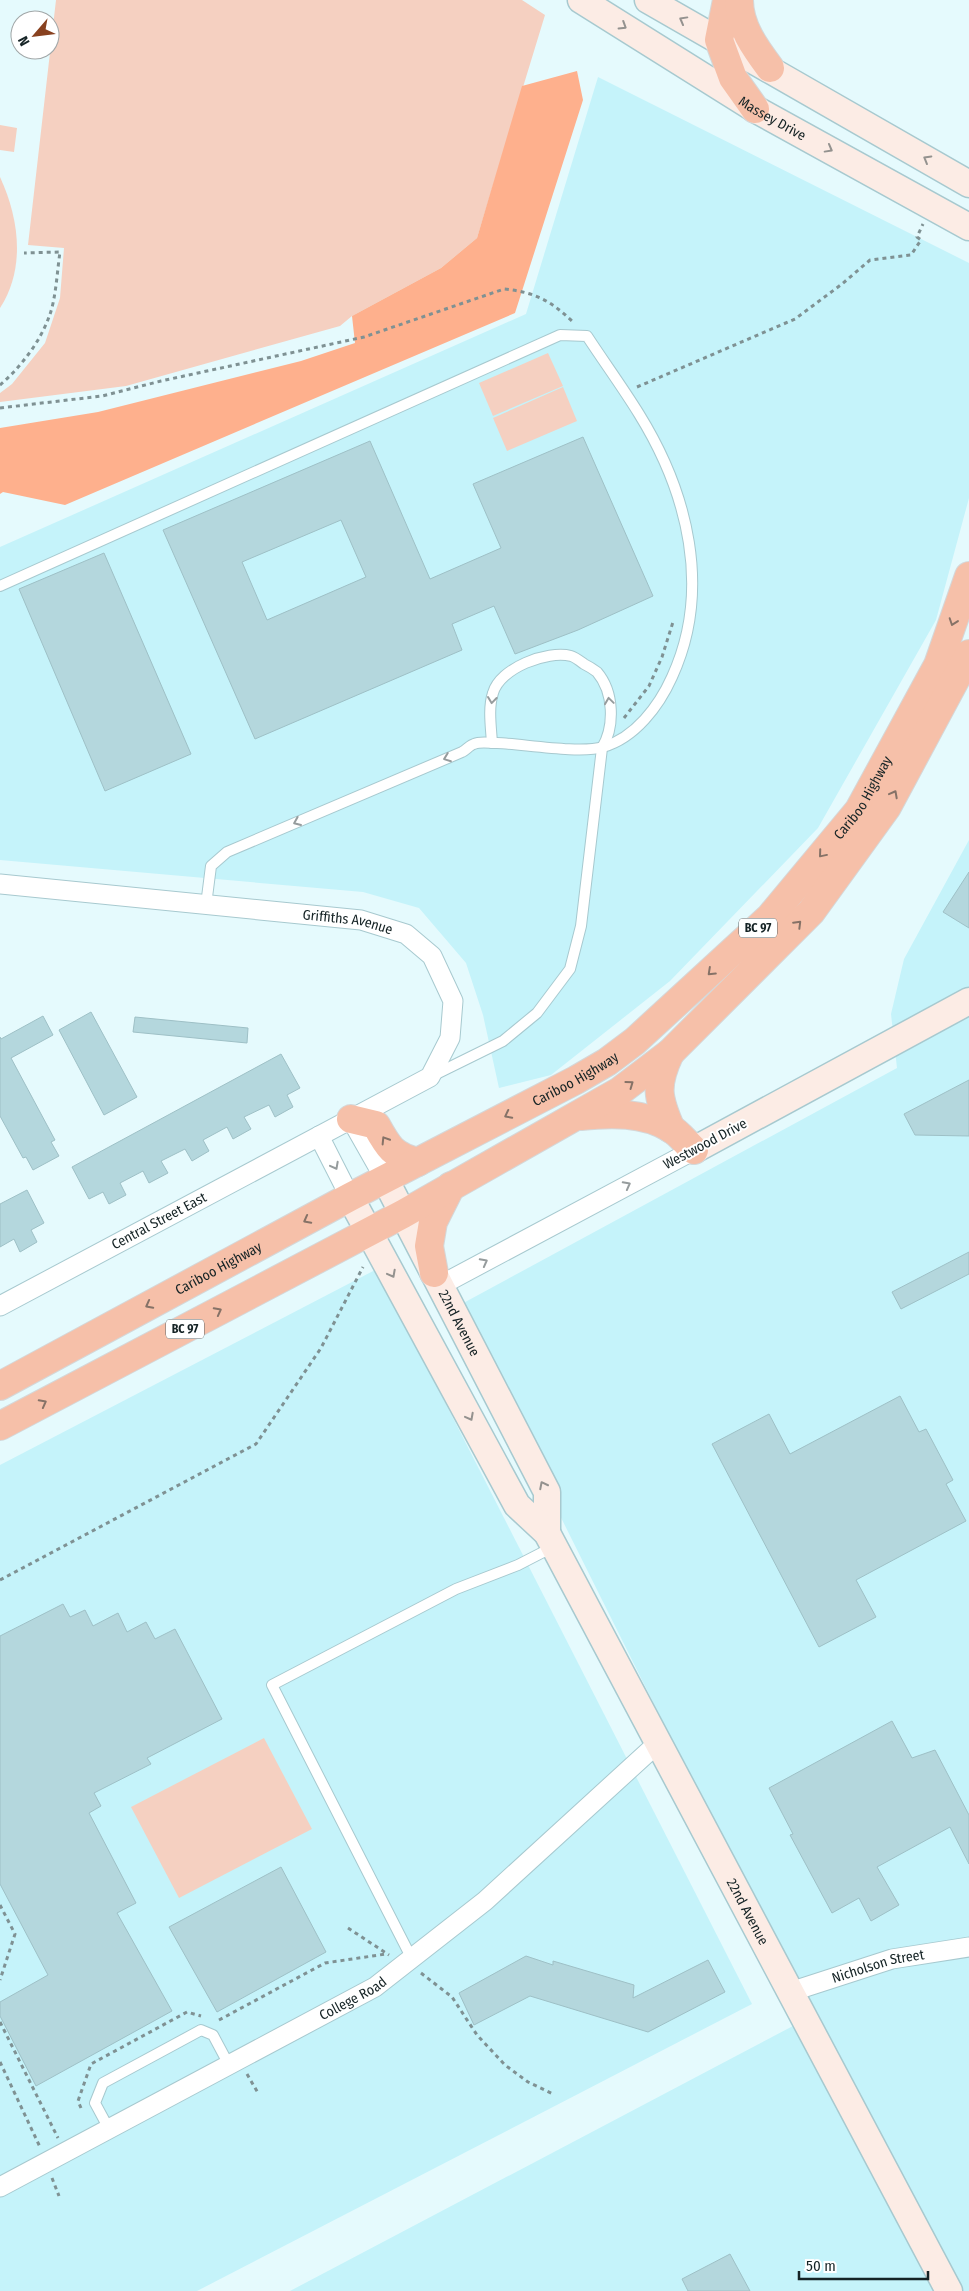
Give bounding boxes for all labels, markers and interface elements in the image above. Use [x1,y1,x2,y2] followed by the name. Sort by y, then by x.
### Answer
[10,10,60,60] north arrow
[680,16,689,26] one-way arrow
[617,20,626,29] one-way arrow
[14,33,33,49] text: N
[736,92,809,144] street label: Massey Drive
[823,143,832,153] one-way arrow
[923,156,932,166] one-way arrow
[949,618,959,626] one-way arrow
[487,696,498,704] one-way arrow
[604,697,615,705] one-way arrow
[443,752,451,762] one-way arrow
[830,752,896,843] street label: Cariboo Highway
[888,790,898,799] one-way arrow
[293,815,302,826] one-way arrow
[820,848,828,857] one-way arrow
[302,906,395,938] street label: Griffiths Avenue
[739,918,777,938] road number: BC 97
[793,921,802,930] one-way arrow
[707,966,716,975] one-way arrow
[529,1048,622,1110] street label: Cariboo Highway
[624,1081,634,1090] one-way arrow
[505,1109,514,1119] one-way arrow
[660,1115,750,1173] street label: Westwood Drive
[381,1136,391,1145] one-way arrow
[329,1161,339,1170] one-way arrow
[622,1182,631,1192] one-way arrow
[109,1189,210,1253] street label: Central Street East
[304,1214,313,1224] one-way arrow
[172,1238,265,1298] street label: Cariboo Highway
[479,1258,488,1268] one-way arrow
[386,1269,396,1278] one-way arrow
[435,1287,484,1359] street label: 22nd Avenue
[145,1299,154,1309] one-way arrow
[213,1307,222,1317] one-way arrow
[166,1320,204,1338] road number: BC 97
[38,1399,47,1409] one-way arrow
[463,1412,473,1421] one-way arrow
[539,1481,549,1490] one-way arrow
[723,1876,772,1948] street label: 22nd Avenue
[830,1946,926,1986] street label: Nicholson Street
[316,1973,390,2024] street label: College Road
[799,2248,928,2280] scale bar
[806,2257,836,2275] text: 50 m

